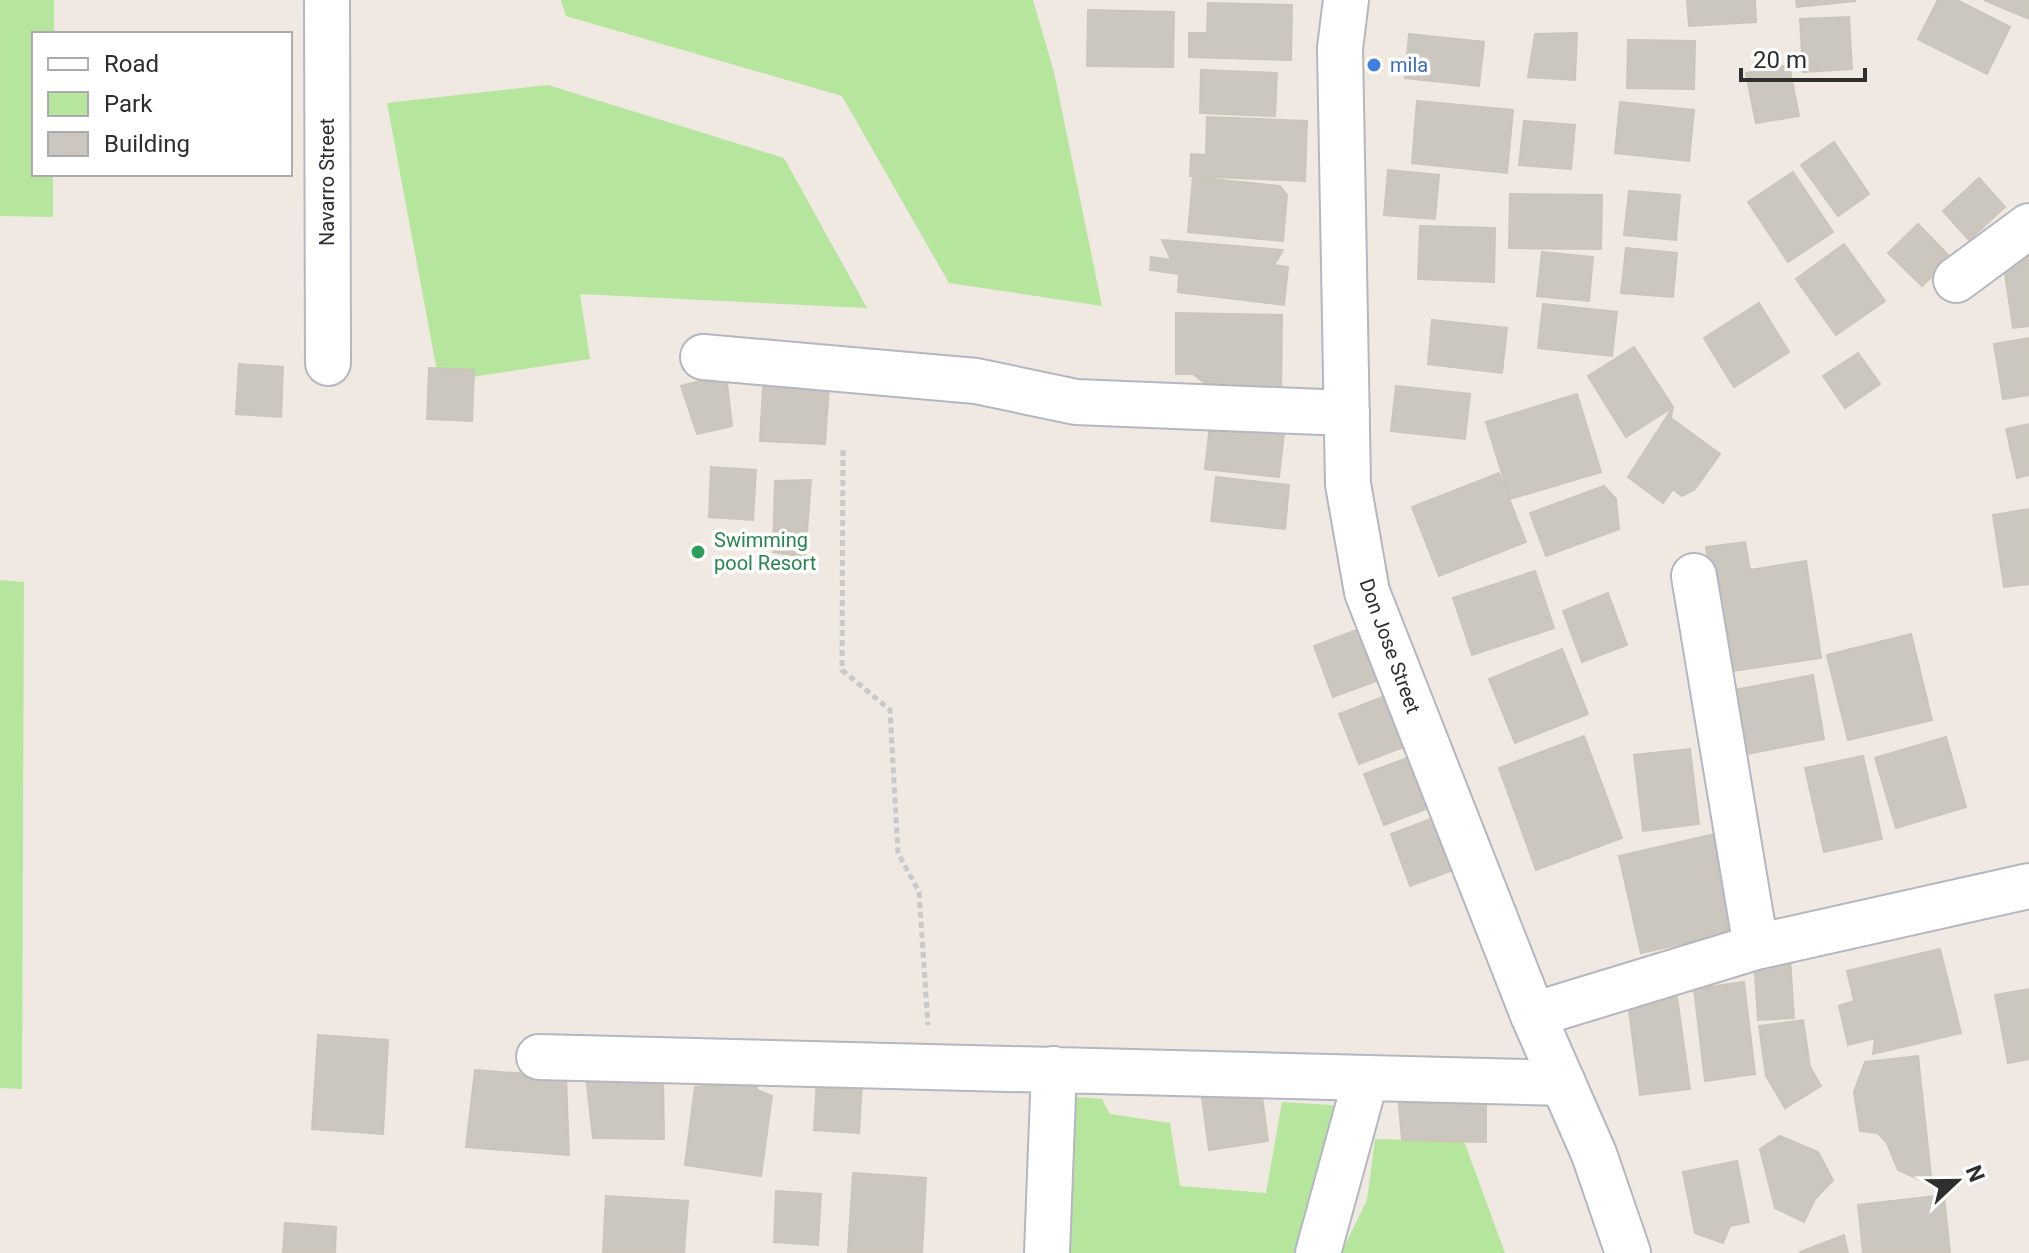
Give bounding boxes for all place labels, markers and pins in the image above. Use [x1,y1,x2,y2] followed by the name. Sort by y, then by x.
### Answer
[1390,53,1428,77] place label: mila
[1365,56,1383,74] marker: mila
[714,528,816,575] place label: Swimming pool Resort
[689,543,707,561] marker: Swimming pool Resort

